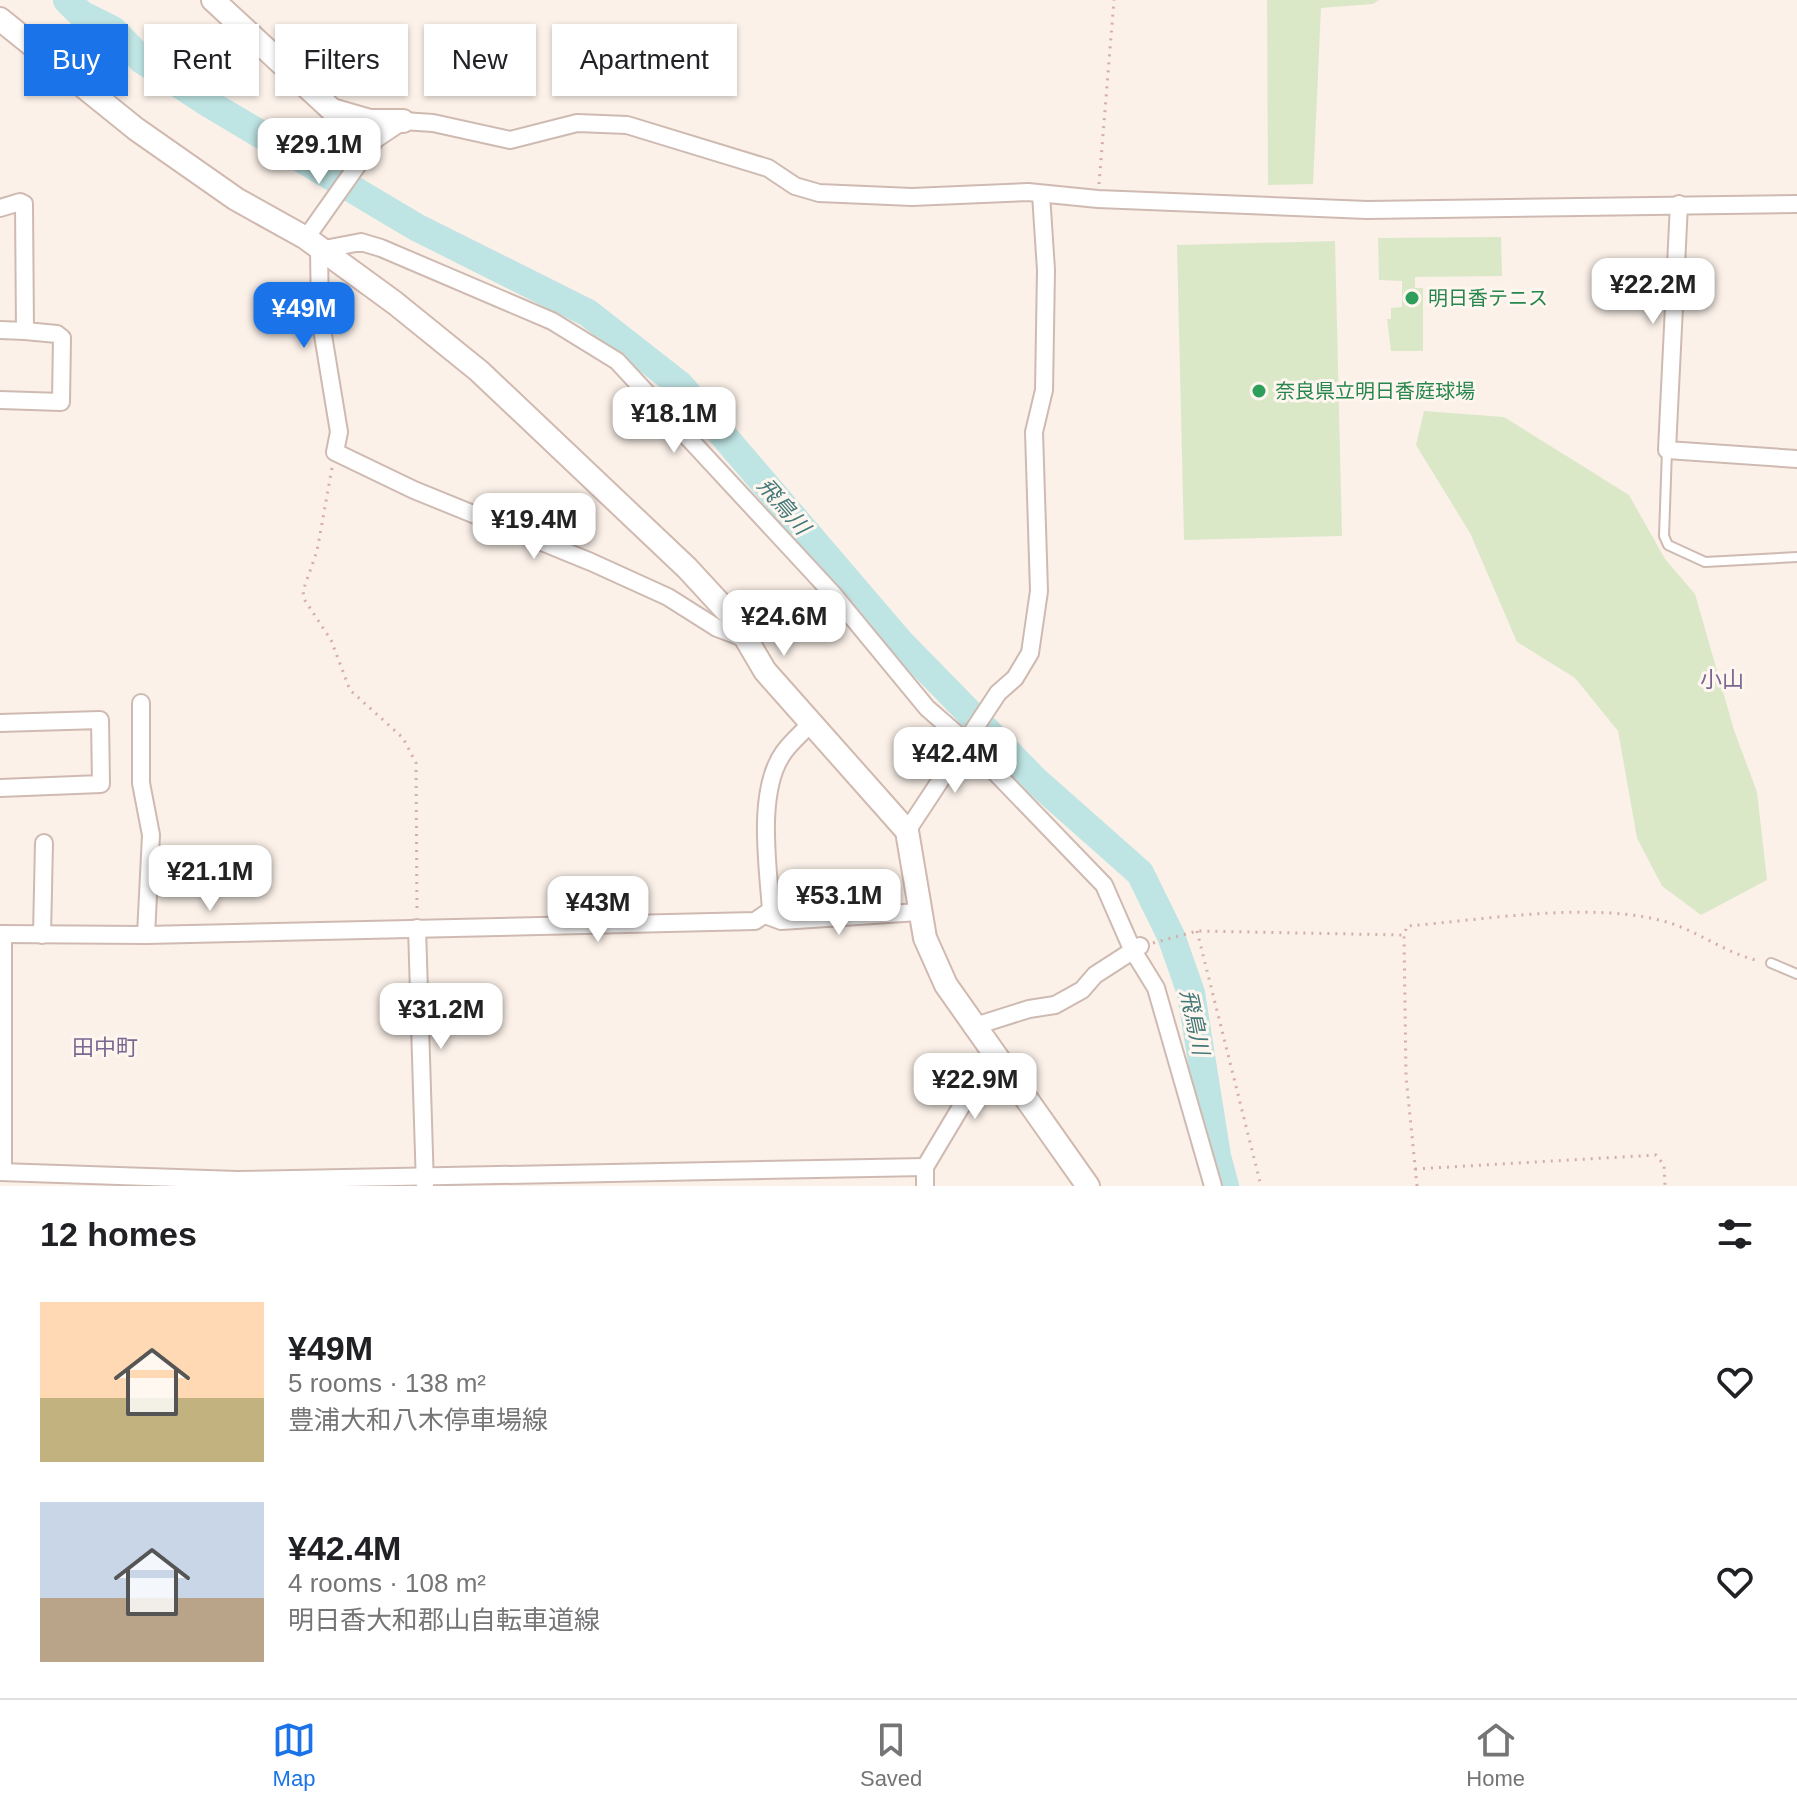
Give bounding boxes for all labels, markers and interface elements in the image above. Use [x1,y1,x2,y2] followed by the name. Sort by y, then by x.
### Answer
[24,24,128,96] chip: Buy
[144,24,259,96] chip: Rent
[275,24,408,96] chip: Filters
[424,24,536,96] chip: New
[552,24,737,96] chip: Apartment
[254,118,384,186] pin: ¥29.1M
[276,129,362,159] text: ¥29.1M
[1588,258,1718,326] pin: ¥22.2M
[1610,269,1696,299] text: ¥22.2M
[257,282,351,350] pin: ¥49M
[1428,287,1548,309] place label: 明日香テニス
[1403,289,1421,307] marker: 明日香テニス
[271,293,337,323] text: ¥49M
[1275,380,1475,402] place label: 奈良県立明日香庭球場
[1250,382,1268,400] marker: 奈良県立明日香庭球場
[609,387,739,455] pin: ¥18.1M
[631,398,717,428] text: ¥18.1M
[753,473,816,541] water label: 飛鳥川
[469,493,599,561] pin: ¥19.4M
[491,504,577,534] text: ¥19.4M
[719,590,849,658] pin: ¥24.6M
[741,601,827,631] text: ¥24.6M
[1700,667,1744,692] district label: 小山
[890,727,1020,795] pin: ¥42.4M
[912,738,998,768] text: ¥42.4M
[145,845,275,913] pin: ¥21.1M
[167,856,253,886] text: ¥21.1M
[774,869,904,937] pin: ¥53.1M
[551,876,645,944] pin: ¥43M
[796,880,882,910] text: ¥53.1M
[565,887,631,917] text: ¥43M
[376,983,506,1051] pin: ¥31.2M
[1175,987,1214,1059] water label: 飛鳥川
[398,994,484,1024] text: ¥31.2M
[72,1035,138,1060] district label: 田中町
[910,1053,1040,1121] pin: ¥22.9M
[932,1064,1018,1094] text: ¥22.9M
[1713,1212,1757,1256] icon: filters
[40,1215,197,1253] text: 12 homes
[288,1329,373,1367] text: ¥49M
[104,1334,200,1430] icon: home
[1713,1360,1757,1404] icon: heart
[288,1368,486,1398] text: 5 rooms · 138 m²
[288,1405,548,1435] text: 豊浦大和八木停車場線
[288,1529,401,1567] text: ¥42.4M
[104,1534,200,1630] icon: home
[1713,1560,1757,1604] icon: heart
[288,1568,486,1598] text: 4 rooms · 108 m²
[288,1605,600,1635] text: 明日香大和郡山自転車道線
[272,1718,316,1792] tab: Map
[860,1718,922,1792] tab: Saved
[1466,1718,1525,1792] tab: Home

